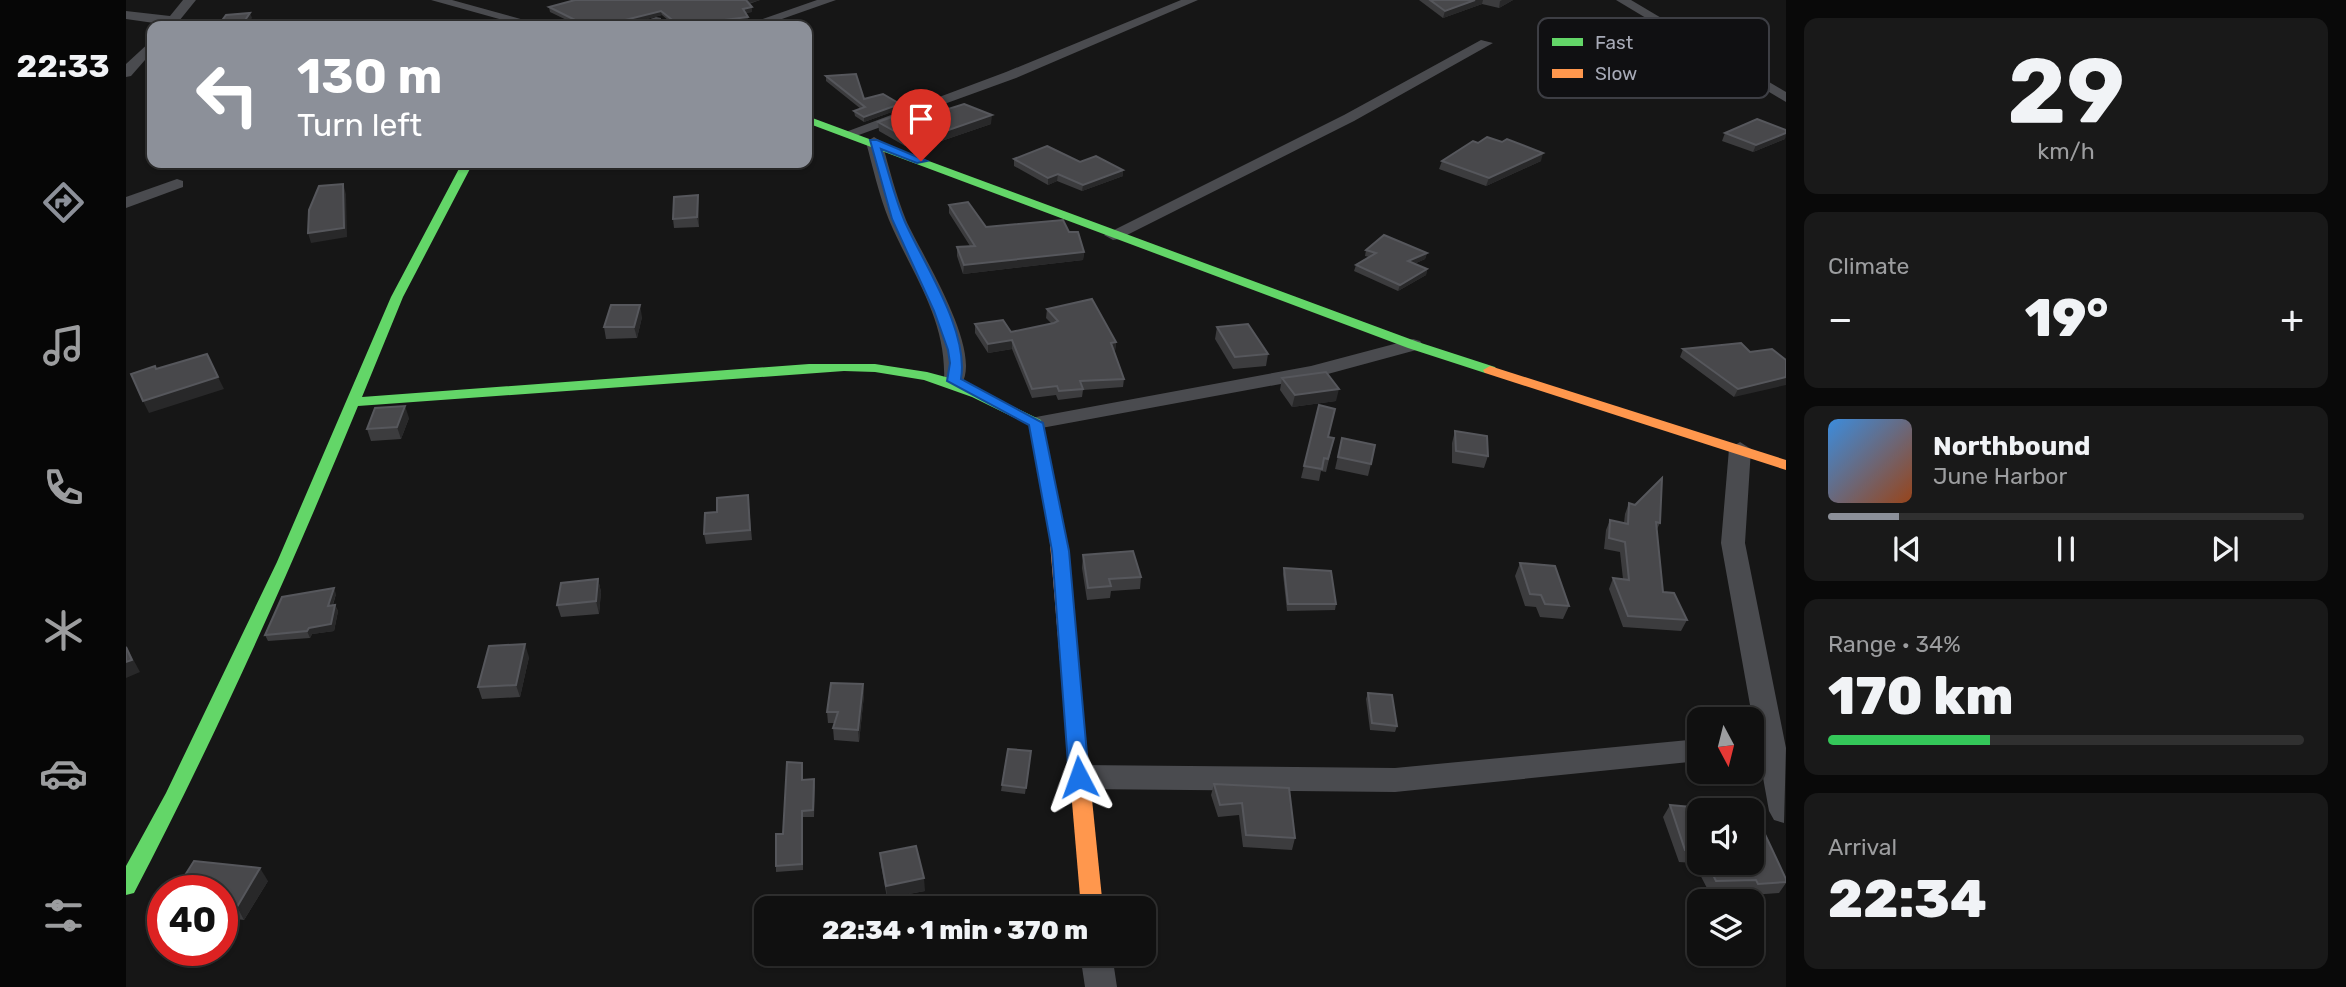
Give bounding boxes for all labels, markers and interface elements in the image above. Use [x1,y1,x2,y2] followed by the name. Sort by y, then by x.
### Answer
[1538,18,1769,98] legend
[1595,31,1634,54] text: Fast
[2007,37,2125,145] text: 29
[16,47,110,85] text: 22:33
[297,47,442,105] text: 130 m
[182,49,273,140] icon: left
[1595,62,1637,85] text: Slow
[891,89,951,161] pin
[902,100,940,138] icon: arrive
[297,106,422,144] text: Turn left
[2037,137,2095,165] text: km/h
[39,178,88,227] icon: directions
[1828,252,1909,280] text: Climate
[2025,287,2108,349] text: 19°
[1828,296,1853,342] text: −
[2280,296,2304,342] text: +
[39,321,88,370] icon: music
[1933,431,2091,462] text: Northbound
[1933,462,2067,490] text: June Harbor
[39,463,88,512] icon: phone
[1888,530,1926,568] icon: previous
[2047,530,2085,568] icon: pause
[2206,530,2244,568] icon: next
[39,606,88,655] icon: climate
[1828,630,1961,658] text: Range · 34%
[1828,665,2013,727] text: 170 km
[1687,707,1764,784] north arrow
[1687,707,1764,966] map controls
[1042,740,1116,814] position arrow
[39,749,88,798] icon: car
[1687,798,1764,875] button: sound
[1828,833,1897,861] text: Arrival
[1828,868,1987,930] text: 22:34
[147,875,238,966] speed limit sign: 40
[1687,889,1764,966] button: layers
[39,891,88,940] icon: filters
[822,915,1088,946] text: 22:34 · 1 min · 370 m

